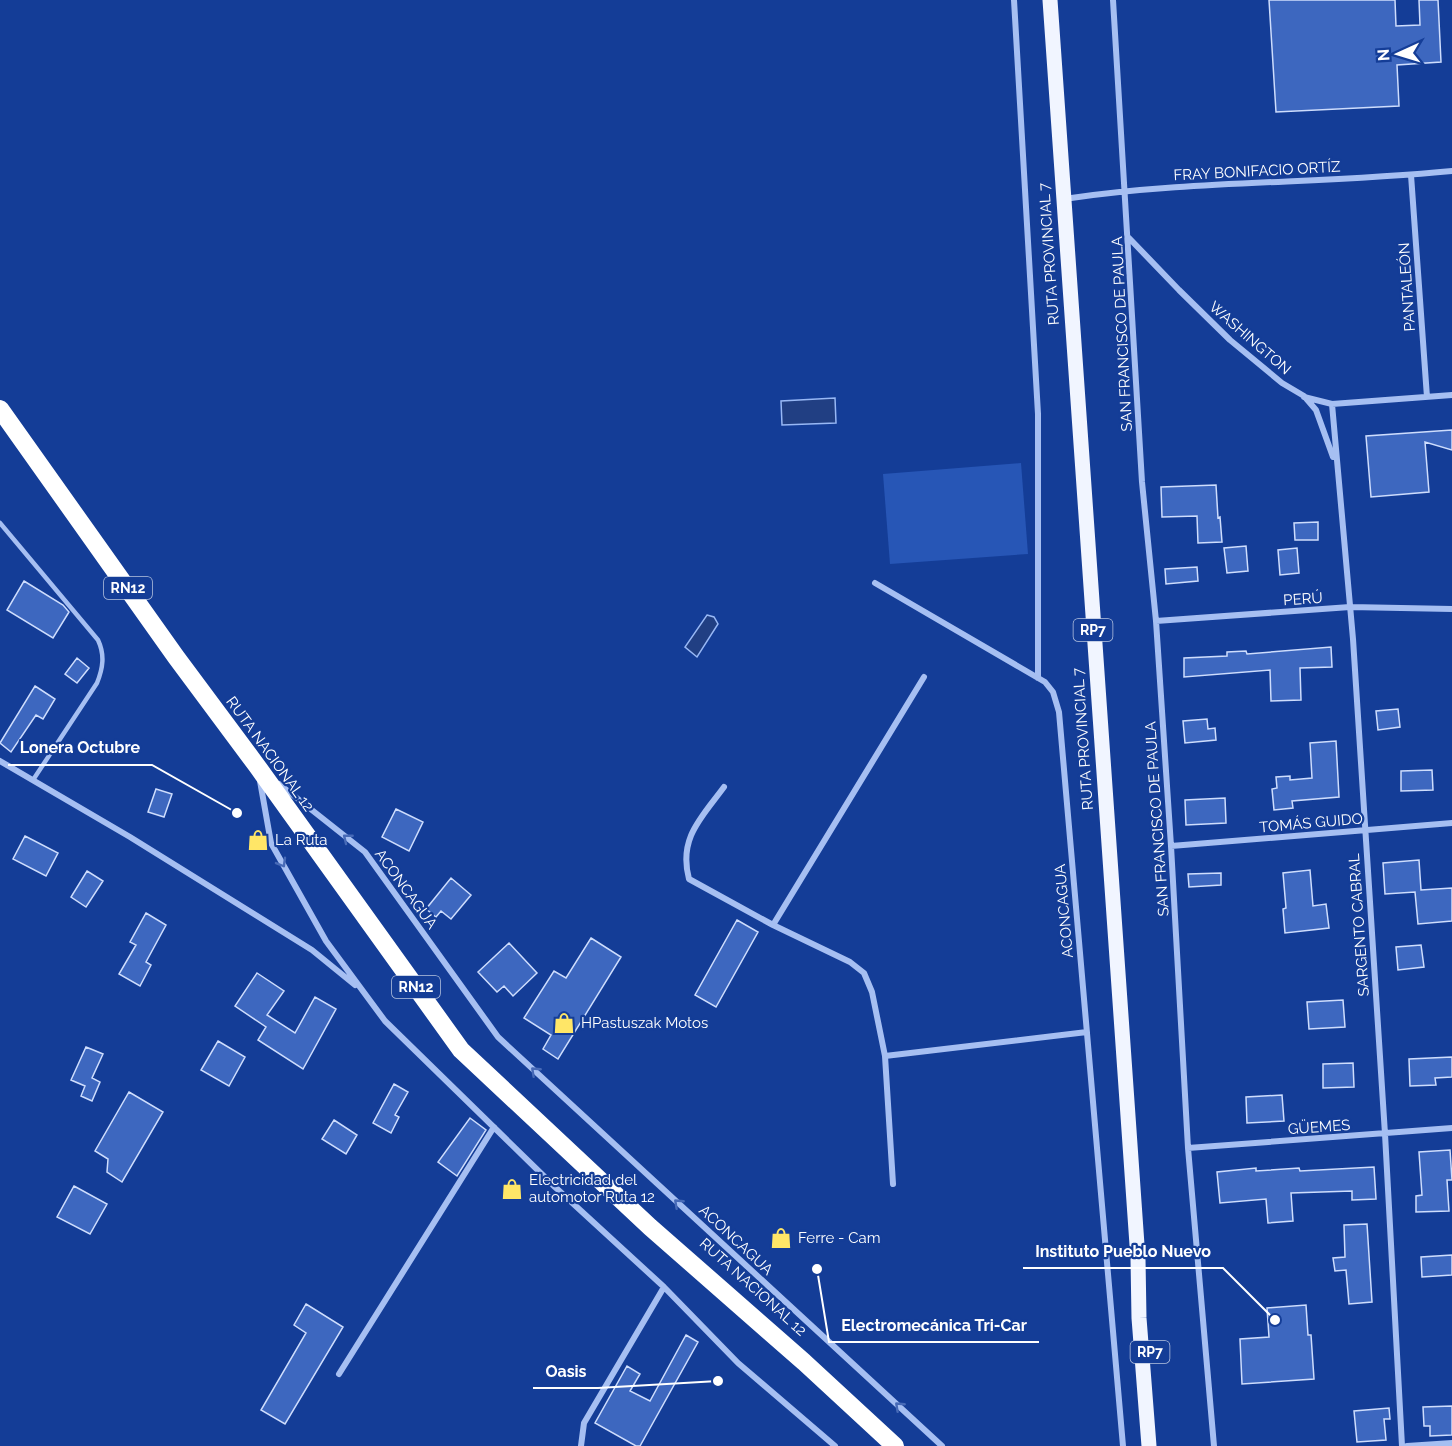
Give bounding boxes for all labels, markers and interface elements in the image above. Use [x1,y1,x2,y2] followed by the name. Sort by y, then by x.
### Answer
[1368,24,1428,84] north arrow
[1374,48,1393,62] text: N
[1173,158,1341,184] street label: FRAY BONIFACIO ORTÍZ
[1035,182,1063,326] street label: RUTA PROVINCIAL 7
[1108,236,1136,432] street label: SAN FRANCISCO DE PAULA
[1395,242,1419,332] street label: PANTALEÓN
[1205,298,1295,378] street label: WASHINGTON
[104,577,152,599] road number: RN12
[1283,589,1323,609] street label: PERÚ
[1074,619,1112,641] road number: RP7
[1069,667,1097,811] street label: RUTA PROVINCIAL 7
[222,693,318,815] street label: RUTA NACIONAL 12
[1141,721,1173,917] street label: SAN FRANCISCO DE PAULA
[8,731,152,765] callout: Lonera Octubre
[20,738,141,757] text: Lonera Octubre
[1258,810,1364,836] street label: TOMÁS GUIDO
[246,828,270,852] shop icon: La Ruta
[275,831,328,849] place label: La Ruta
[343,835,354,846] one-way arrow
[371,846,441,932] street label: ACONCAGUA
[1345,853,1373,997] street label: SARGENTO CABRAL
[275,857,286,867] one-way arrow
[1051,863,1077,959] street label: ACONCAGUA
[392,976,440,998] road number: RN12
[552,1011,576,1035] shop icon: HPastuszak Motos
[581,1014,708,1032] place label: HPastuszak Motos
[531,1067,542,1078] one-way arrow
[1287,1115,1351,1138] street label: GÜEMES
[529,1171,655,1206] place label: Electricidad del automotor Ruta 12
[500,1177,524,1201] shop icon: Electricidad del automotor Ruta 12
[674,1199,685,1210] one-way arrow
[695,1201,777,1279] street label: ACONCAGUA
[769,1226,793,1250] shop icon: Ferre - Cam
[798,1229,880,1247] place label: Ferre - Cam
[696,1234,810,1340] street label: RUTA NACIONAL 12
[1023,1234,1223,1268] callout: Instituto Pueblo Nuevo
[1035,1242,1211,1261] text: Instituto Pueblo Nuevo
[829,1308,1039,1342] callout: Electromecánica Tri-Car
[841,1316,1027,1335] text: Electromecánica Tri-Car
[1130,1341,1170,1363] road number: RP7
[533,1354,598,1388] callout: Oasis
[545,1362,587,1381] text: Oasis
[895,1402,905,1413] one-way arrow

